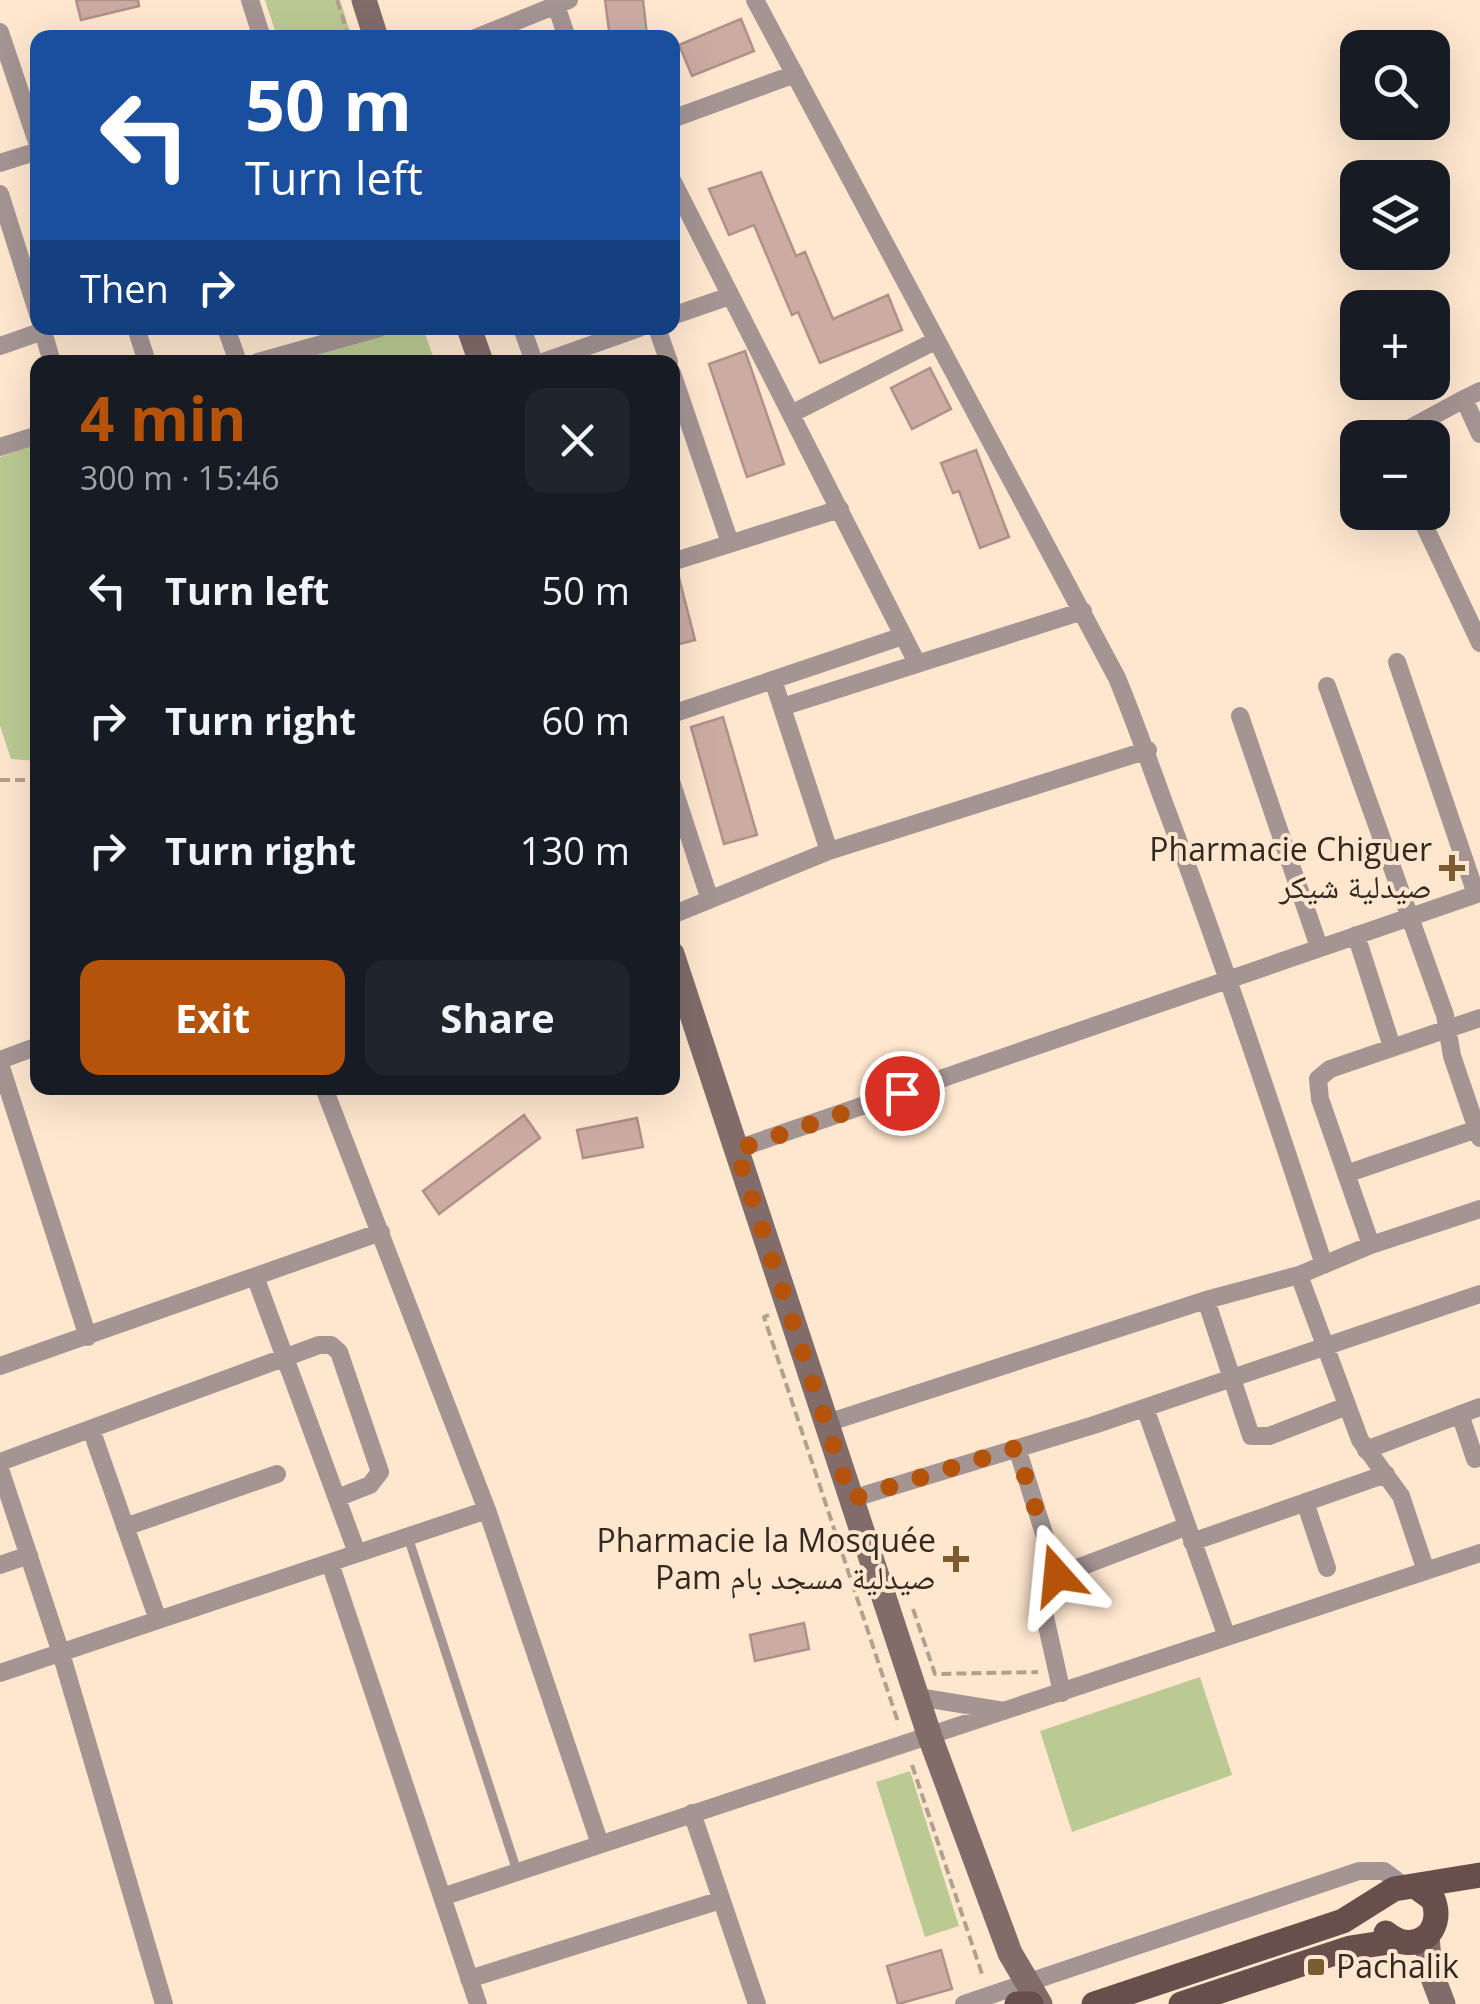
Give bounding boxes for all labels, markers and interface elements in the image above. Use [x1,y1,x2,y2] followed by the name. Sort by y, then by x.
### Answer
[1340,30,1450,530] map controls
[1340,30,1450,140] button: search
[245,56,412,152] text: 50 m
[80,70,210,200] icon: left
[245,147,423,208] text: Turn left
[1340,160,1450,270] button: layers
[189,260,244,315] icon: right
[80,262,169,314] text: Then
[1340,290,1450,400] button: +
[80,377,247,459] text: 4 min
[525,388,630,493] button: close
[1340,420,1450,530] button: −
[80,456,279,499] text: 300 m · 15:46
[80,563,135,618] icon: left
[165,564,329,616] text: Turn left
[541,564,630,616] text: 50 m
[80,693,135,748] icon: right
[165,694,356,746] text: Turn right
[541,694,630,746] text: 60 m
[80,823,135,878] icon: right
[165,824,356,876] text: Turn right
[520,824,630,876] text: 130 m
[1149,827,1432,907] place label: Pharmacie Chiguer صيدلية شيكر
[1441,857,1463,879] marker: Pharmacie Chiguer صيدلية شيكر
[80,960,345,1075] button: Exit
[365,960,630,1075] button: Share
[860,1051,945,1136] pin
[875,1066,930,1121] icon: arrive
[597,1518,936,1599] place label: Pharmacie la Mosquée Pam صيدلية مسجد بام
[1005,1523,1109,1627] position arrow
[945,1548,967,1570] marker: Pharmacie la Mosquée Pam صيدلية مسجد بام
[1336,1944,1459,1987] place label: Pachalik
[1305,1956,1327,1978] marker: Pachalik

